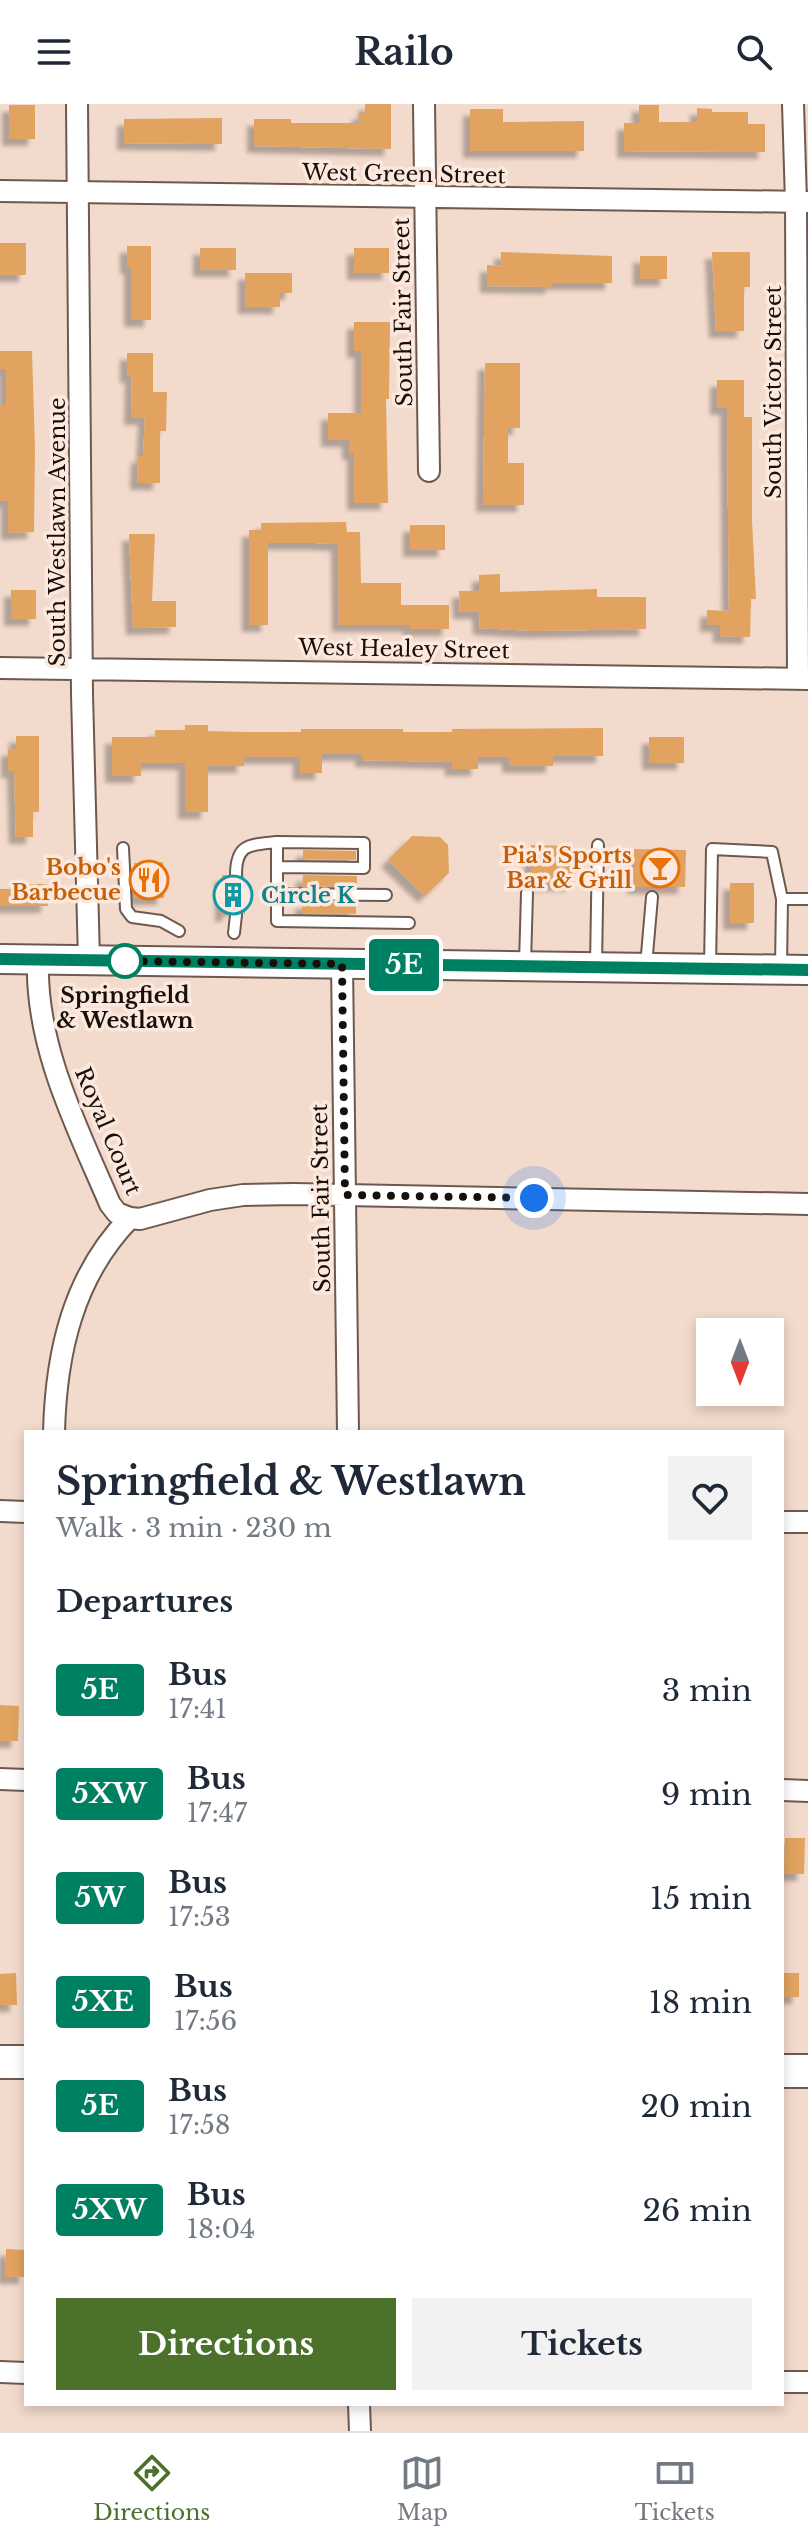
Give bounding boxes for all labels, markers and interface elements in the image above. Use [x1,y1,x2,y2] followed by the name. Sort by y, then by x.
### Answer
[32,30,76,74] icon: menu
[354,30,454,75] text: Railo
[732,30,776,74] icon: search
[301,159,507,189] street label: West Green Street
[388,217,418,407] street label: South Fair Street
[760,285,787,499] street label: South Victor Street
[44,397,71,667] street label: South Westlawn Avenue
[297,634,511,664] street label: West Healey Street
[502,842,632,894] place label: Pia's Sports Bar & Grill
[639,847,681,889] bar icon: Pia's Sports Bar & Grill
[11,854,121,906] place label: Bobo's Barbecue
[128,859,170,901] restaurant icon: Bobo's Barbecue
[212,874,254,916] building icon: Circle K
[261,882,356,909] place label: Circle K
[368,939,440,991] line badge: 5E
[108,944,142,978] marker: Springfield & Westlawn
[385,947,423,982] text: 5E
[57,982,193,1034] place label: Springfield & Westlawn
[69,1063,147,1200] street label: Royal Court
[306,1103,336,1293] street label: South Fair Street
[514,1178,554,1218] your location
[696,1318,784,1406] north arrow
[696,1318,784,1406] map controls
[668,1456,752,1540] button: heart
[56,1458,526,1505] text: Springfield & Westlawn
[56,1512,332,1544] text: Walk · 3 min · 230 m
[56,1583,233,1620] text: Departures
[168,1656,227,1693] text: Bus
[81,1672,119,1707] text: 5E
[662,1672,752,1709] text: 3 min
[168,1693,227,1725] text: 17:41
[187,1760,246,1797] text: Bus
[72,1776,147,1811] text: 5XW
[661,1776,752,1813] text: 9 min
[187,1797,247,1829] text: 17:47
[168,1864,227,1901] text: Bus
[74,1880,126,1915] text: 5W
[650,1880,752,1917] text: 15 min
[168,1901,231,1933] text: 17:53
[174,1968,233,2005] text: Bus
[72,1984,134,2019] text: 5XE
[649,1984,752,2021] text: 18 min
[174,2005,237,2037] text: 17:56
[168,2072,227,2109] text: Bus
[81,2088,119,2123] text: 5E
[640,2088,752,2125] text: 20 min
[168,2109,231,2141] text: 17:58
[187,2176,246,2213] text: Bus
[72,2192,147,2227] text: 5XW
[643,2192,752,2229] text: 26 min
[187,2213,255,2245] text: 18:04
[56,2298,396,2390] button: Directions
[412,2298,752,2390] button: Tickets
[93,2451,210,2526] tab: Directions
[397,2451,448,2526] tab: Map
[635,2451,715,2526] tab: Tickets

